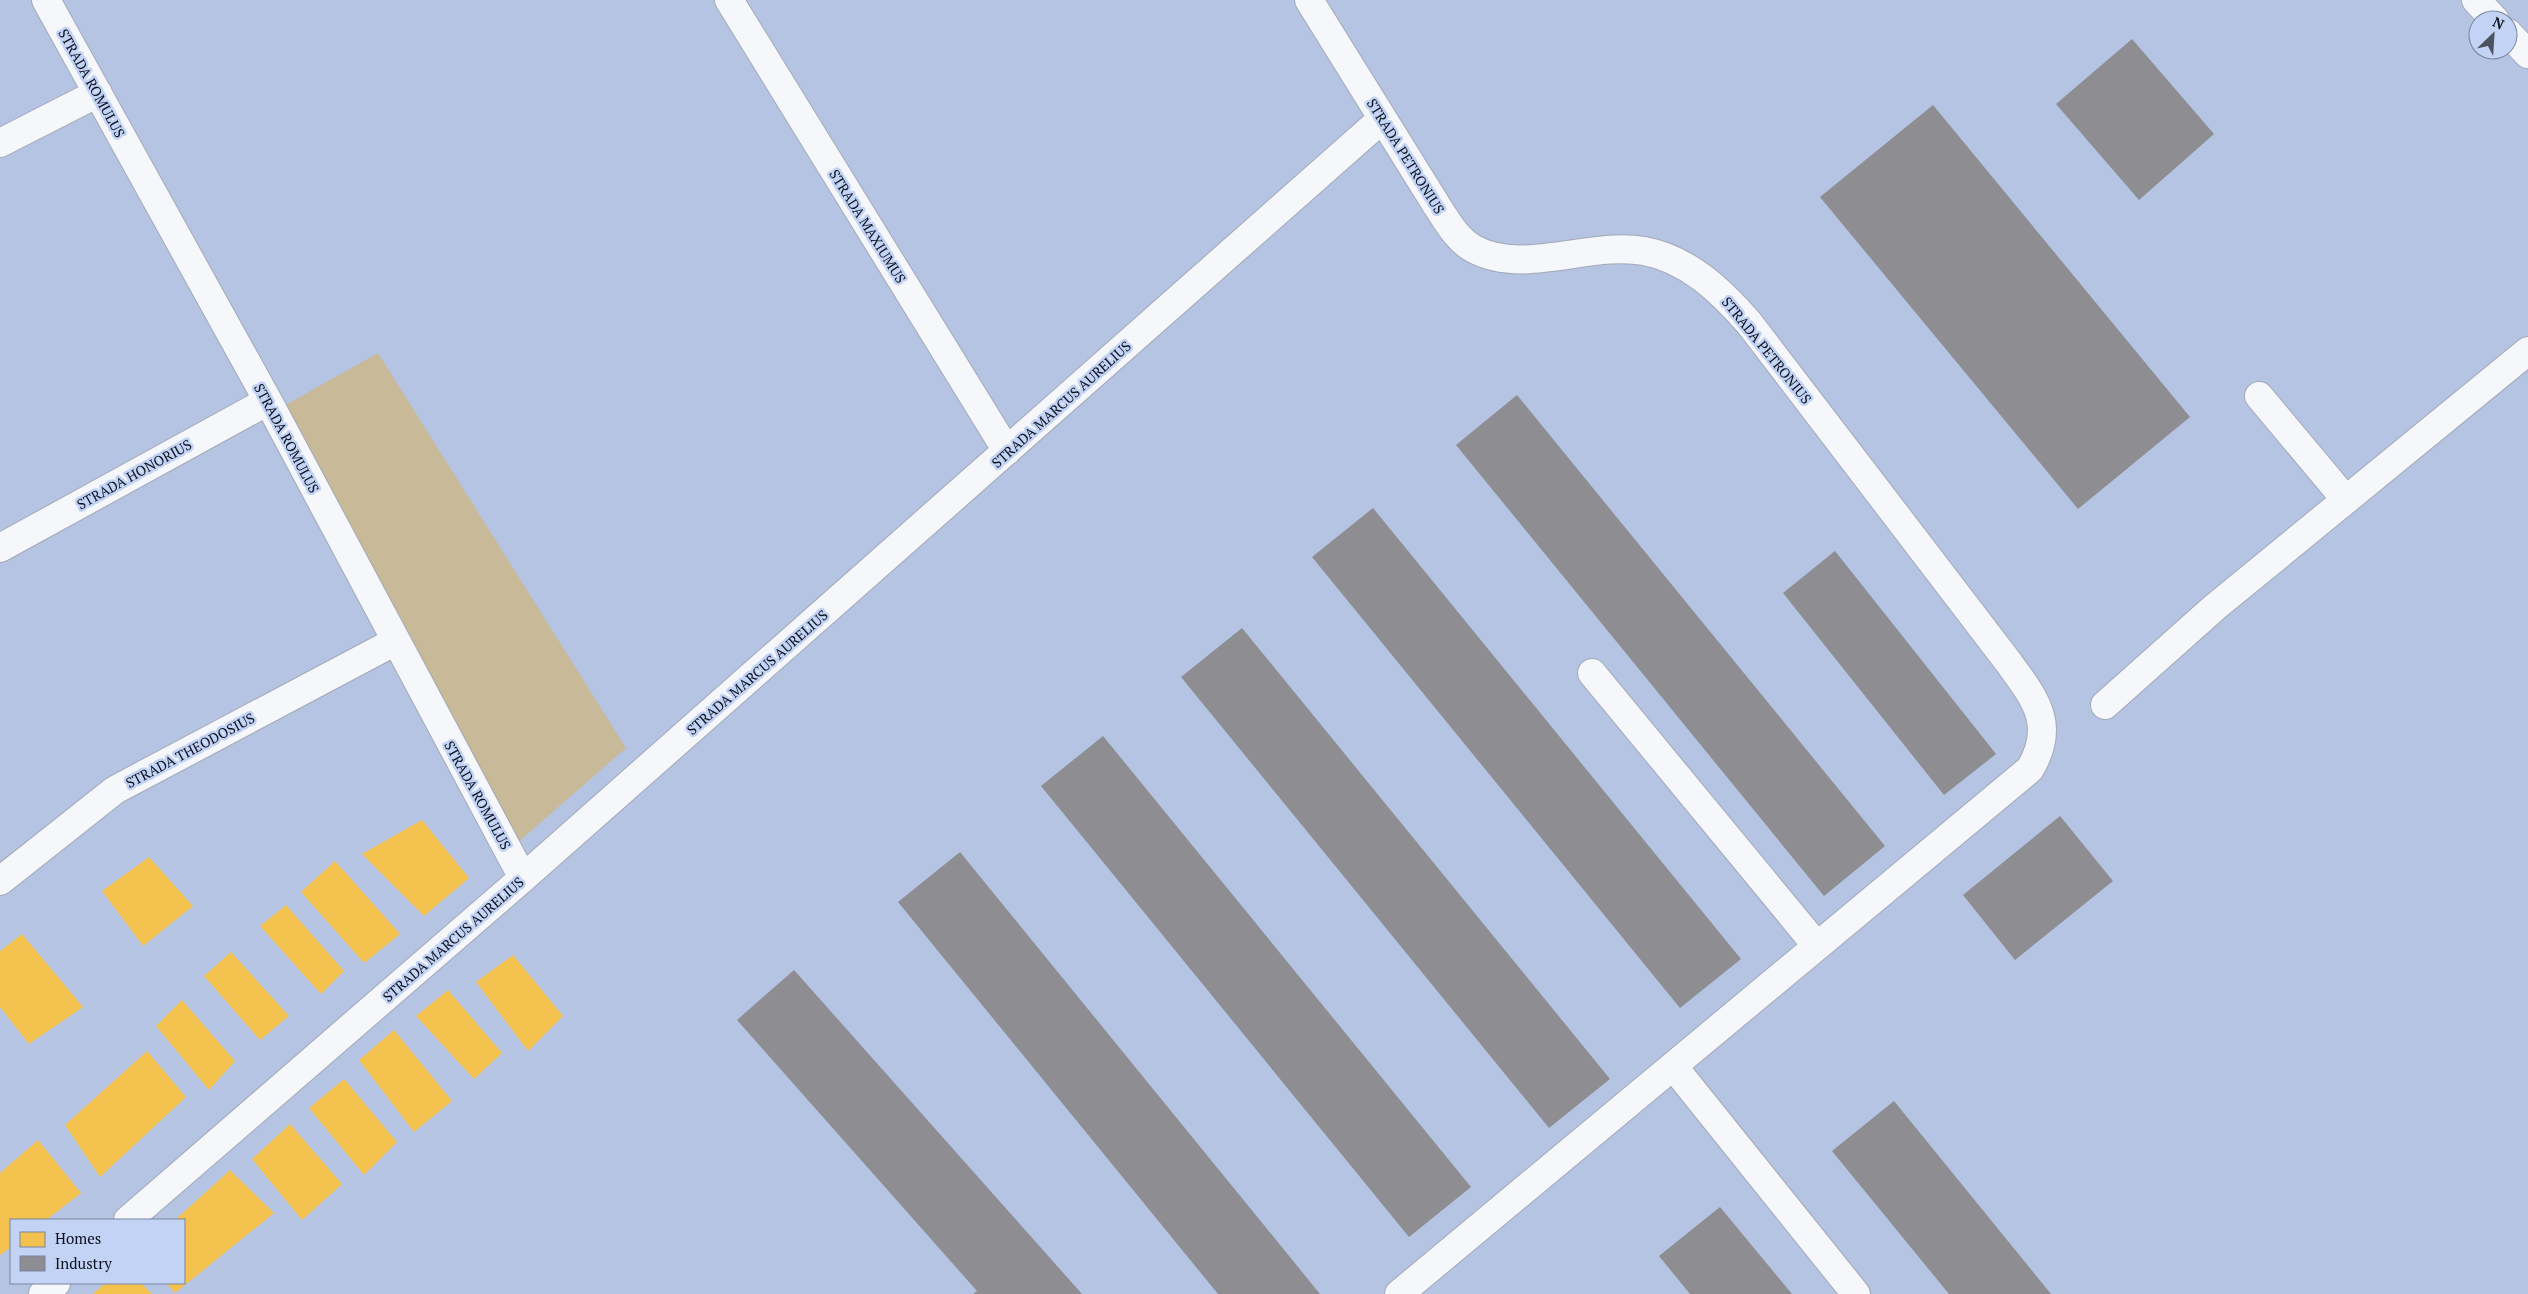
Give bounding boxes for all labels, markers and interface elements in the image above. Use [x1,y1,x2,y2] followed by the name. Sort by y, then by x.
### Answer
[2468,10,2518,60] north arrow
[2490,12,2508,34] text: N
[54,25,130,141] street label: STRADA ROMULUS
[1363,95,1449,217] street label: STRADA PETRONIUS
[825,166,911,286] street label: STRADA MAXIUMUS
[1718,292,1816,408] street label: STRADA PETRONIUS
[987,336,1135,472] street label: STRADA MARCUS AURELIUS
[250,380,324,496] street label: STRADA ROMULUS
[73,435,195,513] street label: STRADA HONORIUS
[682,605,832,739] street label: STRADA MARCUS AURELIUS
[122,708,258,792] street label: STRADA THEODOSIUS
[440,737,516,853] street label: STRADA ROMULUS
[378,872,528,1006] street label: STRADA MARCUS AURELIUS
[10,1219,185,1284] legend
[55,1228,101,1248] text: Homes
[55,1253,112,1273] text: Industry

